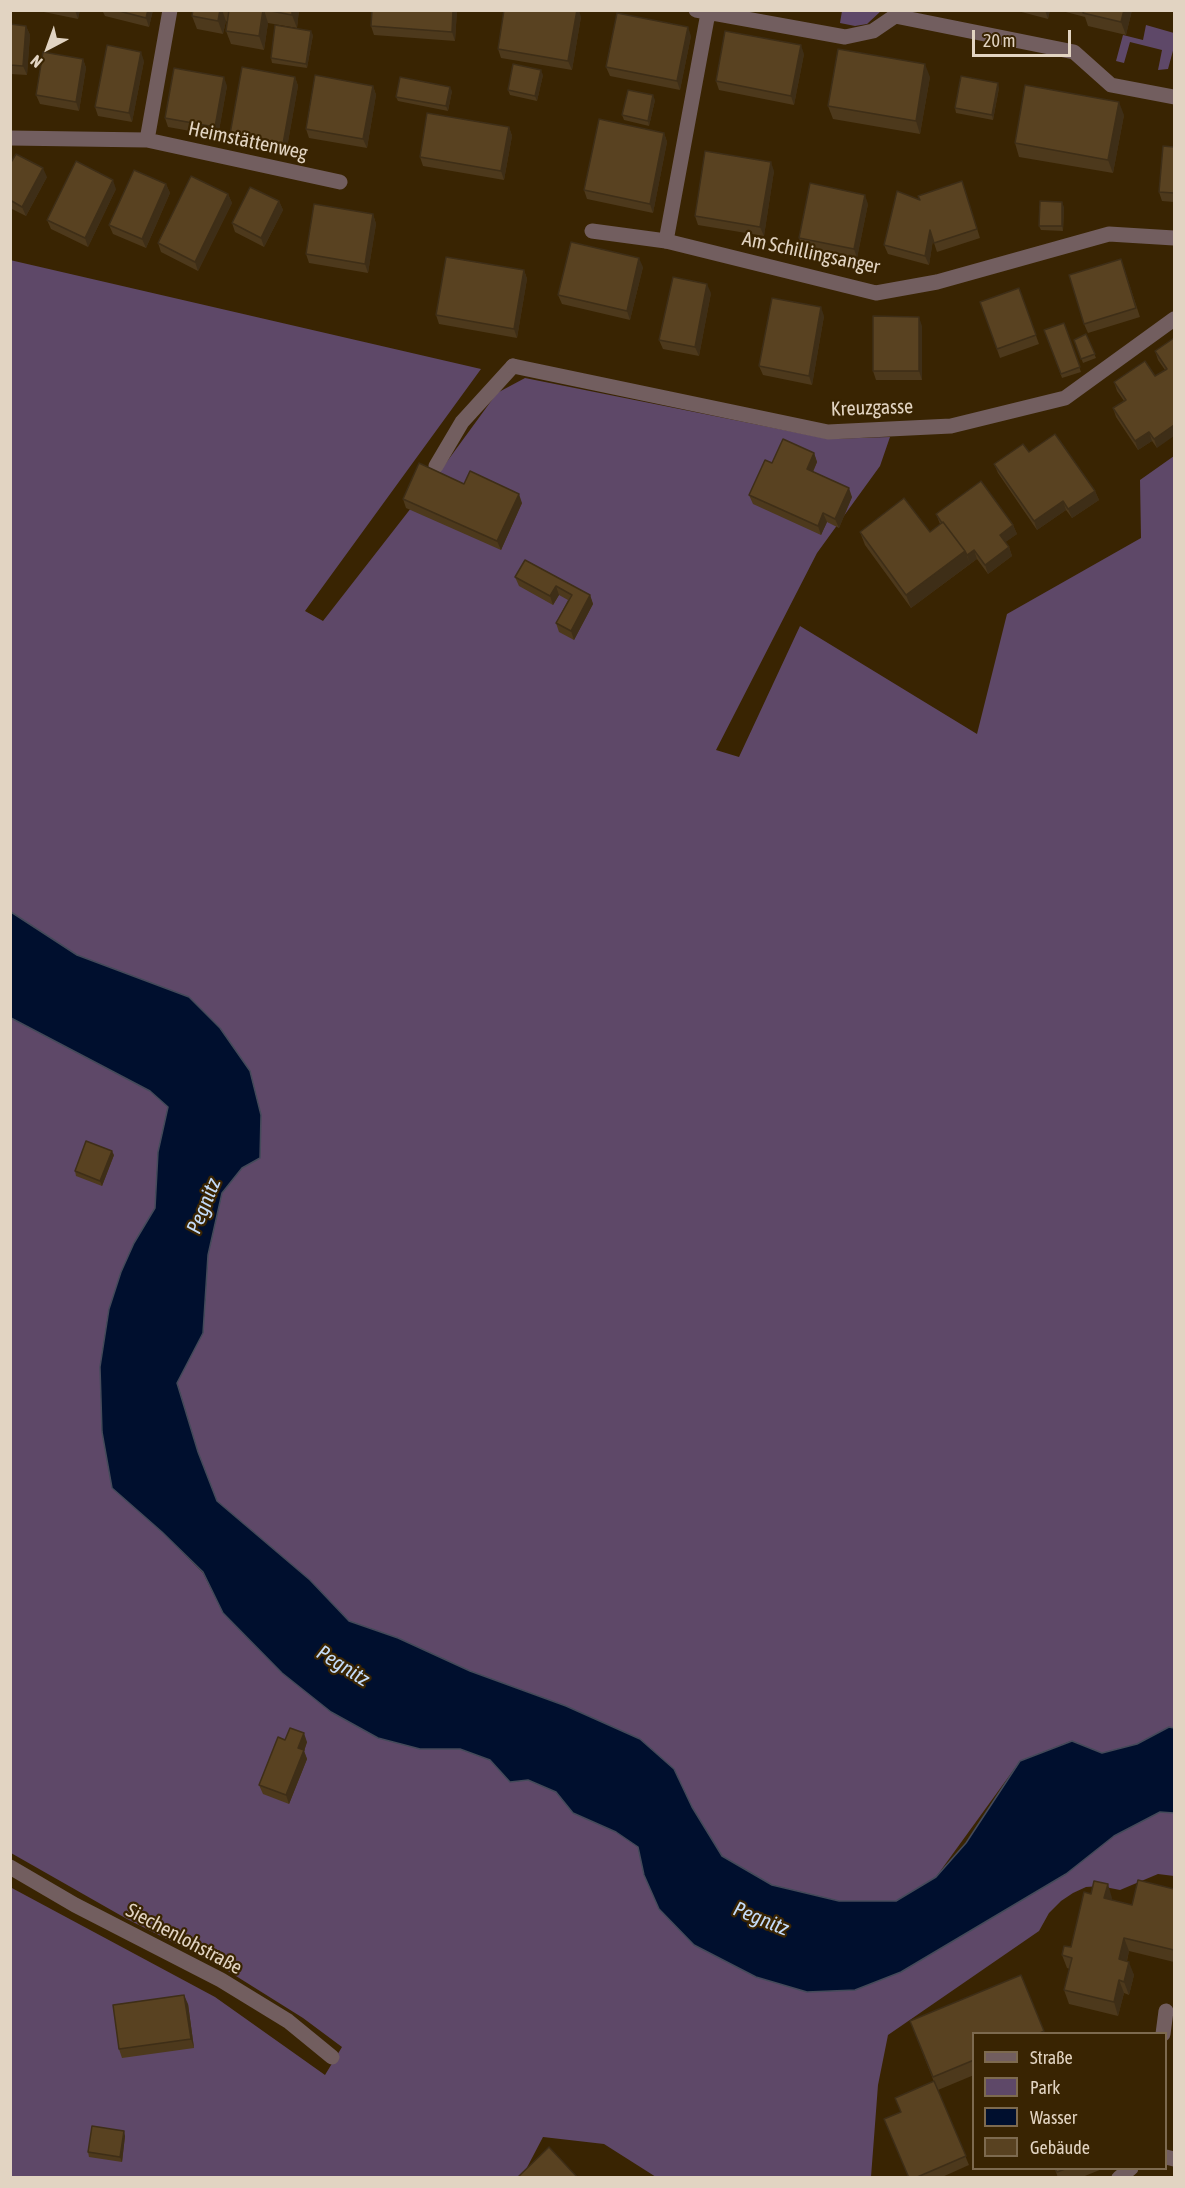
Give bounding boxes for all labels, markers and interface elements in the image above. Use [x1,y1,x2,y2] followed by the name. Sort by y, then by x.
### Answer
[18,18,78,78] north arrow
[975,18,1074,56] scale bar
[983,30,1015,51] text: 20 m
[27,52,46,71] text: N
[186,117,310,165] street label: Heimstättenweg
[740,227,882,279] street label: Am Schillingsanger
[830,395,914,421] street label: Kreuzgasse
[182,1175,226,1237] water label: Pegnitz
[312,1640,374,1692] water label: Pegnitz
[730,1897,792,1941] water label: Pegnitz
[122,1898,246,1980] street label: Siechenlohstraße
[972,2032,1167,2170] legend
[1030,2047,1073,2068] text: Straße
[1030,2077,1060,2098] text: Park
[1030,2107,1077,2128] text: Wasser
[1030,2137,1090,2158] text: Gebäude

